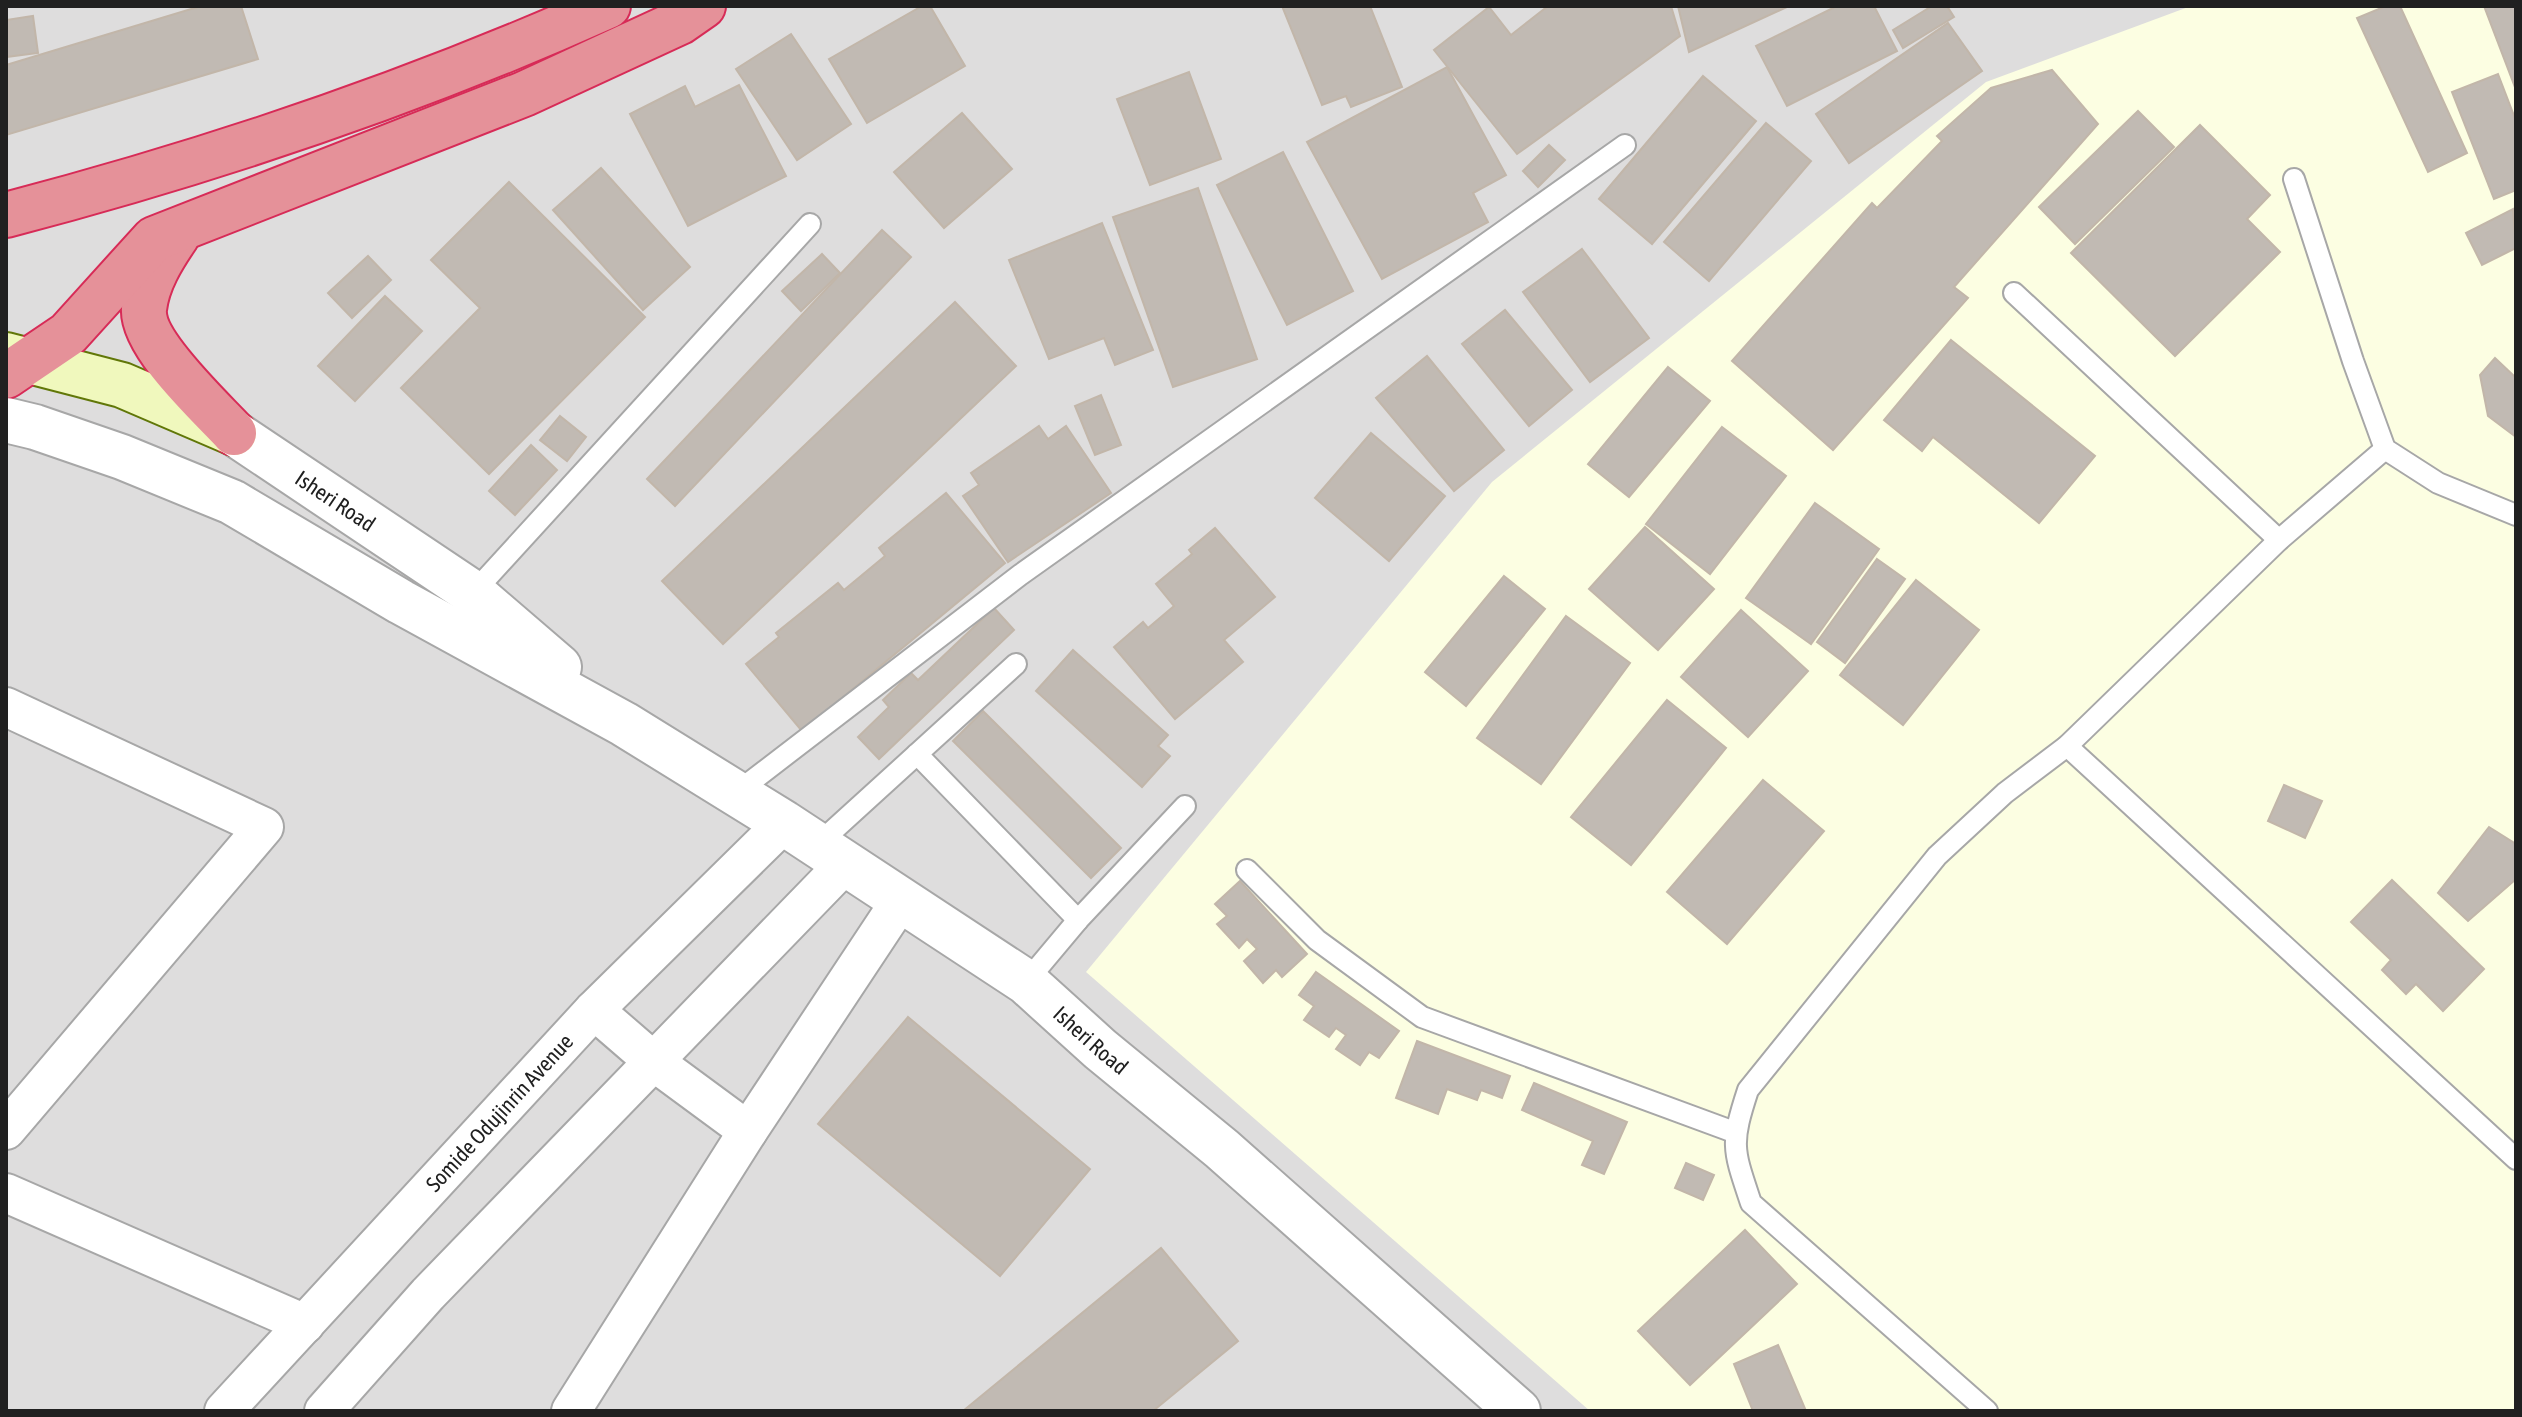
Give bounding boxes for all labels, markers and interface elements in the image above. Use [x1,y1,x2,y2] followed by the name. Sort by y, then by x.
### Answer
[290,465,380,537] street label: Isheri Road
[1048,1000,1133,1080] street label: Isheri Road
[420,1029,578,1197] street label: Somide Odujinrin Avenue

